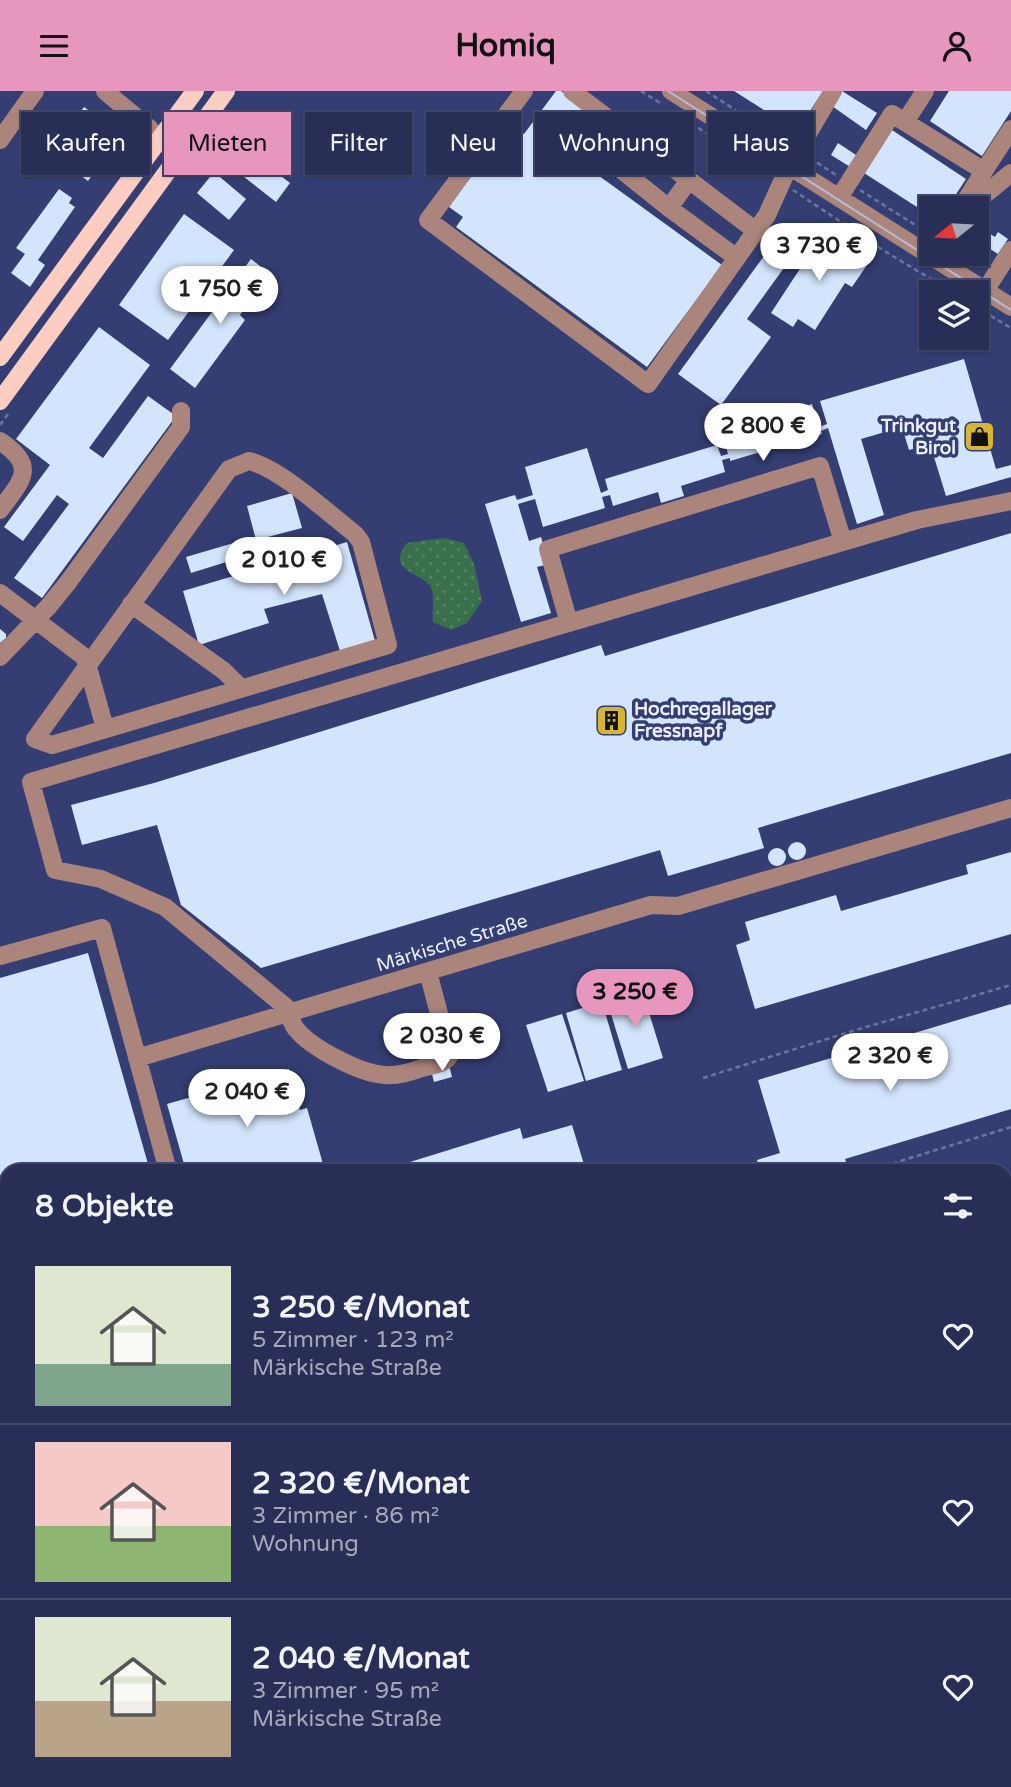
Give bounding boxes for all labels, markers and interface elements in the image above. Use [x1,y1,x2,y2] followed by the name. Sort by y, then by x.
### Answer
[35,27,73,65] icon: menu
[455,27,556,65] text: Homiq
[938,27,976,65] icon: person
[21,112,150,175] chip: Kaufen
[164,112,291,175] chip: Mieten
[305,112,412,175] chip: Filter
[426,112,521,175] chip: Neu
[535,112,694,175] chip: Wohnung
[708,112,814,175] chip: Haus
[919,196,989,266] north arrow
[919,196,989,350] map controls
[754,223,884,283] pin: 3 730 €
[776,232,862,260] text: 3 730 €
[155,267,285,326] pin: 1 750 €
[177,275,263,303] text: 1 750 €
[919,280,989,350] button: layers
[698,403,828,463] pin: 2 800 €
[720,412,806,440] text: 2 800 €
[880,415,957,459] place label: Trinkgut Birol
[962,420,996,454] shop icon: Trinkgut Birol
[219,538,349,597] pin: 2 010 €
[241,546,327,574] text: 2 010 €
[634,698,773,743] place label: Hochregallager Fressnapf
[594,703,628,737] building icon: Hochregallager Fressnapf
[374,910,530,976] street label: Märkische Straße
[570,969,700,1029] pin: 3 250 €
[592,978,678,1006] text: 3 250 €
[377,1013,507,1073] pin: 2 030 €
[399,1022,485,1050] text: 2 030 €
[825,1033,955,1093] pin: 2 320 €
[847,1042,933,1070] text: 2 320 €
[182,1069,312,1129] pin: 2 040 €
[204,1078,290,1106] text: 2 040 €
[939,1187,977,1225] icon: filters
[35,1188,174,1225] text: 8 Objekte
[252,1289,470,1326] text: 3 250 €/Monat
[91,1294,175,1378] icon: home
[939,1317,977,1355] icon: heart
[252,1326,454,1354] text: 5 Zimmer · 123 m²
[252,1354,442,1382] text: Märkische Straße
[252,1465,470,1502] text: 2 320 €/Monat
[91,1470,175,1554] icon: home
[939,1493,977,1531] icon: heart
[252,1502,439,1530] text: 3 Zimmer · 86 m²
[252,1530,359,1558] text: Wohnung
[252,1640,470,1677] text: 2 040 €/Monat
[91,1645,175,1729] icon: home
[939,1668,977,1706] icon: heart
[252,1677,439,1705] text: 3 Zimmer · 95 m²
[252,1705,442,1733] text: Märkische Straße

